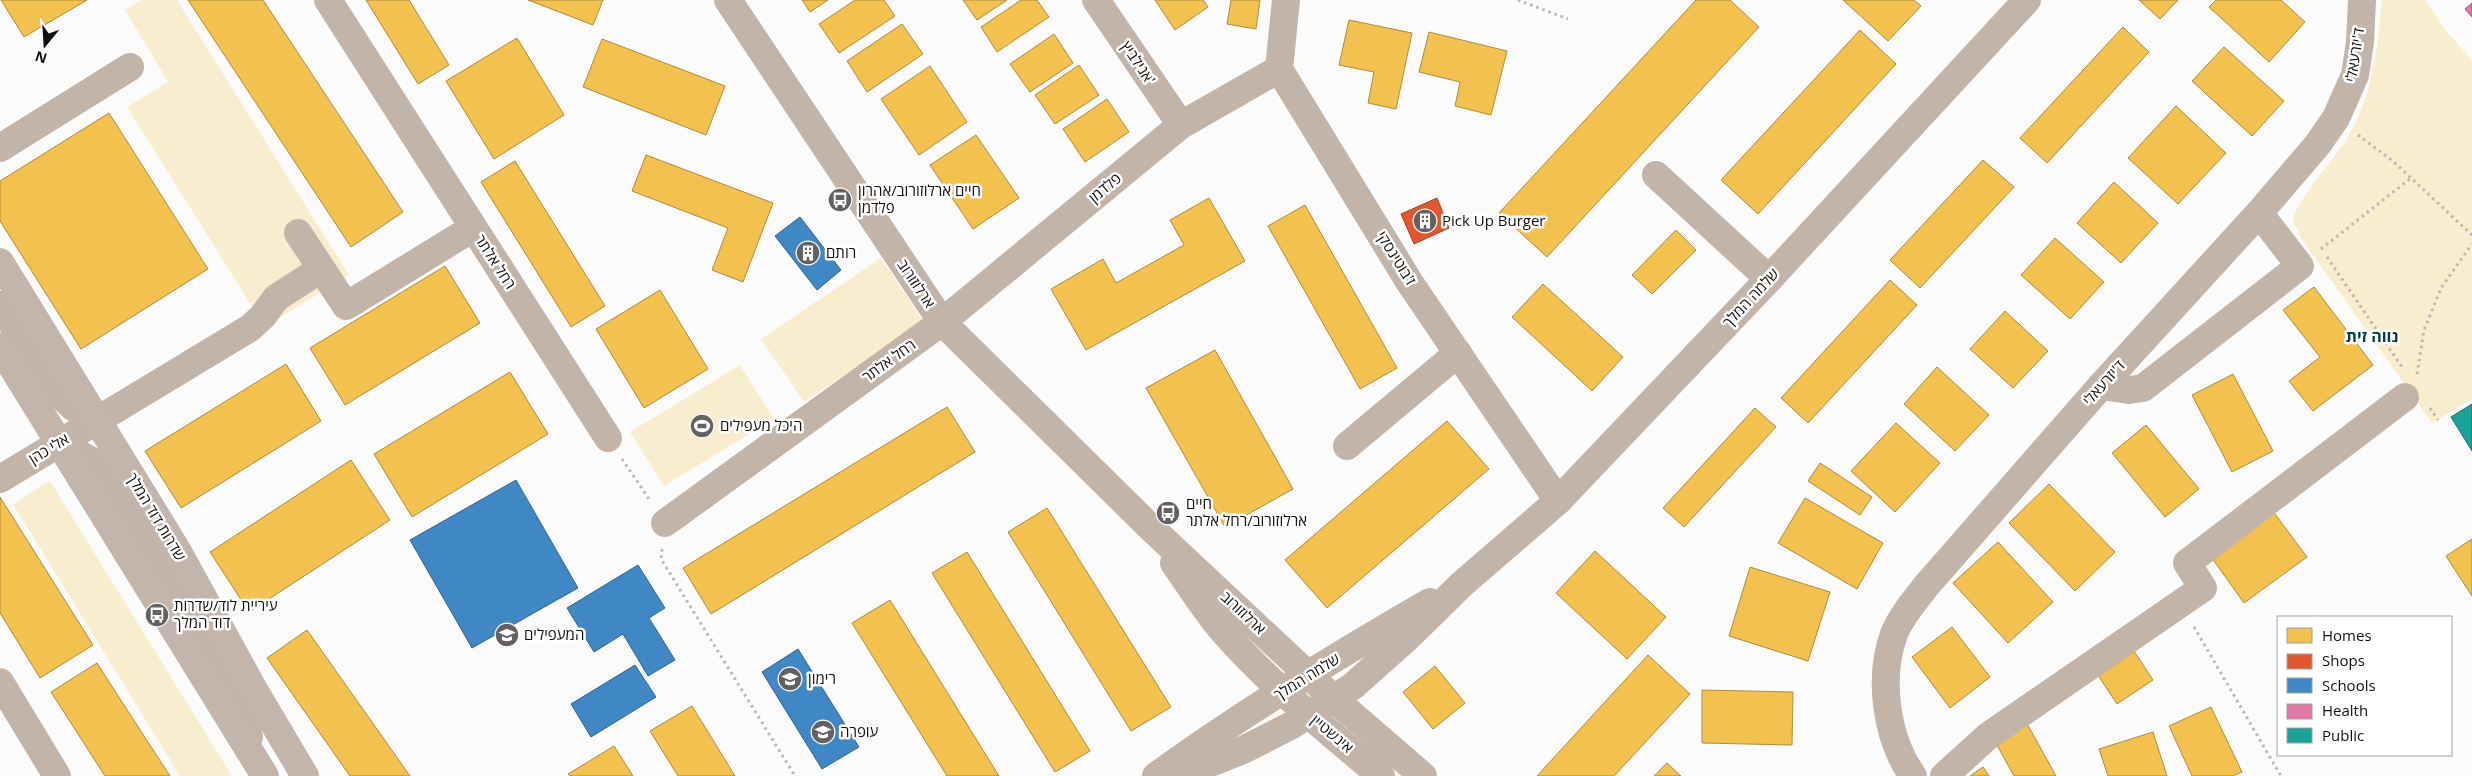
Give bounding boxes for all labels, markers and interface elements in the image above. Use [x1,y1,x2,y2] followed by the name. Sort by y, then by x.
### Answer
[20,20,70,70] north arrow
[2340,26,2368,83] street label: ד'יזרעאלי
[1117,37,1161,88] street label: אנילביץ'
[32,47,49,69] text: N
[1084,168,1125,207] street label: פלדמן
[858,180,981,217] place label: חיים ארלוזורוב/אהרון פלדמן
[827,187,853,213] bus stop icon: חיים ארלוזורוב/אהרון פלדמן
[1412,208,1438,234] building icon: Pick Up Burger
[1442,210,1546,230] place label: Pick Up Burger
[1372,227,1421,288] street label: ז'בוטינסקי
[471,230,521,293] street label: רחל אלתר
[795,240,821,266] building icon: רותם
[826,242,856,262] place label: רותם
[893,255,940,312] street label: ארלוזורוב
[1718,263,1783,331] street label: שלמה המלך
[2346,325,2398,347] district label: נווה זית
[858,334,919,386] street label: רחל אלתר
[2078,355,2129,409] street label: ד'יזרעאלי
[689,413,715,439] sports icon: היכל מעפילים
[720,415,802,435] place label: היכל מעפילים
[24,428,72,468] street label: אלי כהן
[123,469,191,564] street label: שדרות דוד המלך
[1186,493,1307,530] place label: חיים ארלוזורוב/רחל אלתר
[1155,500,1181,526] bus stop icon: חיים ארלוזורוב/רחל אלתר
[1217,586,1270,638] street label: ארלוזורוב
[174,595,278,632] place label: עיריית לוד/שדרות דוד המלך
[144,602,170,628] bus stop icon: עיריית לוד/שדרות דוד המלך
[2277,616,2452,756] legend
[494,622,520,648] school or university icon: המעפילים
[524,624,584,644] place label: המעפילים
[2322,625,2372,645] text: Homes
[1270,648,1343,704] street label: שלמה המלך
[2322,650,2365,670] text: Shops
[777,666,803,692] school or university icon: רימון
[808,668,836,688] place label: רימון
[2322,675,2376,695] text: Schools
[2322,700,2368,720] text: Health
[1307,710,1358,757] street label: אינשטיין
[810,719,836,745] school or university icon: עופרה
[840,721,879,741] place label: עופרה
[2322,725,2364,745] text: Public

